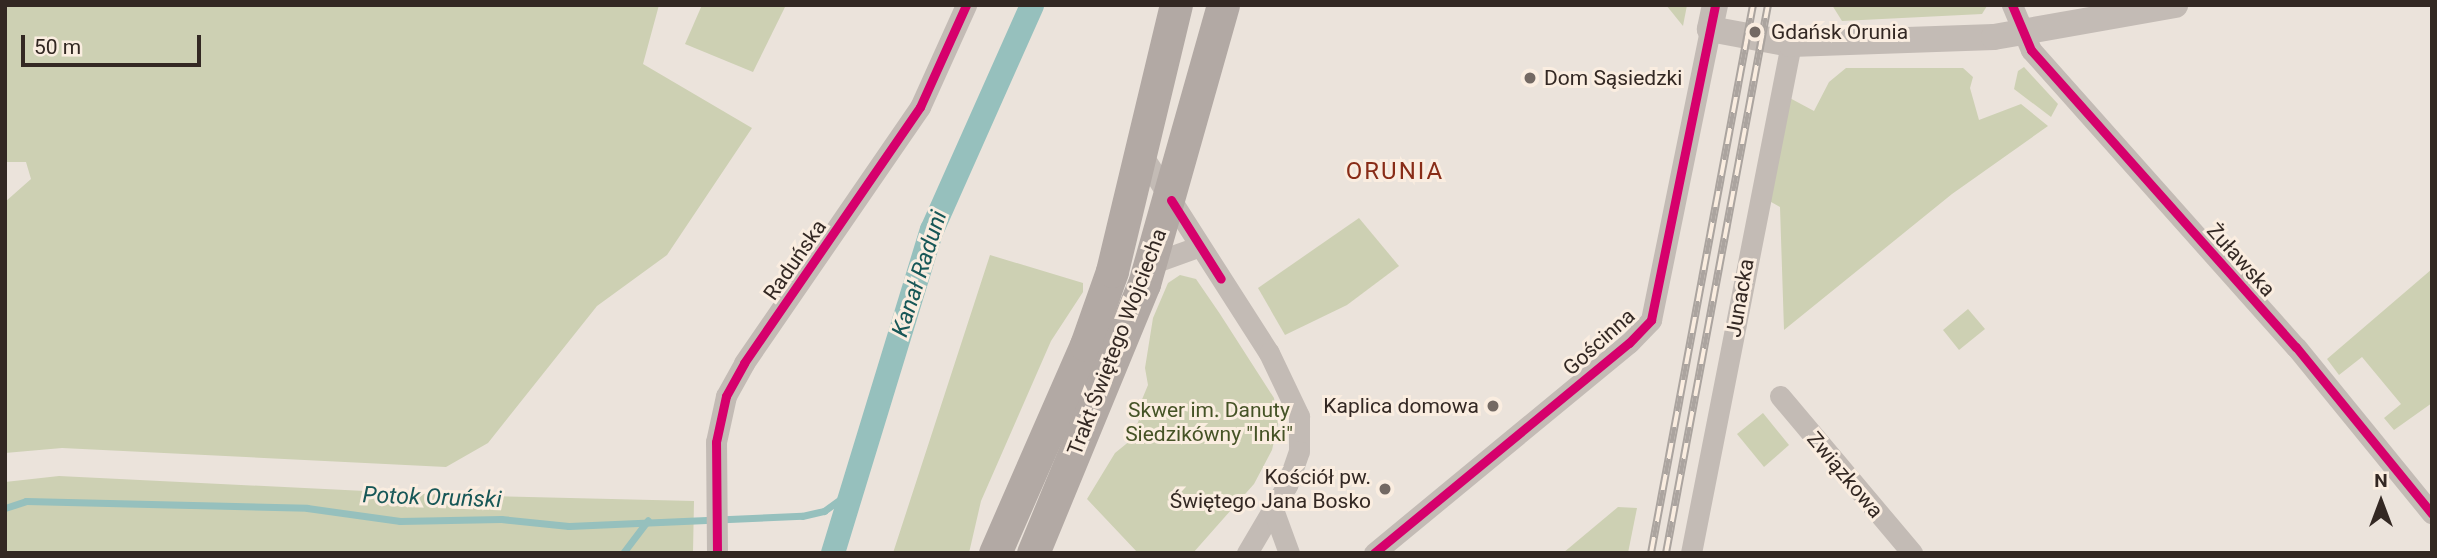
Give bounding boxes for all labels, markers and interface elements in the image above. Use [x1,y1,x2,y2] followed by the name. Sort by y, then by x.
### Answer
[1771,19,1908,45] place label: Gdańsk Orunia
[24,21,205,65] scale bar
[1745,22,1765,42] marker: Gdańsk Orunia
[34,35,81,59] text: 50 m
[1544,65,1682,91] place label: Dom Sąsiedzki
[1522,70,1538,86] marker: Dom Sąsiedzki
[1347,158,1443,186] district label: ORUNIA
[887,208,953,340] water label: Kanał Raduni
[758,215,832,305] street label: Raduńska
[2202,218,2280,302] street label: Żuławska
[1062,225,1172,459] street label: Trakt Świętego Wojciecha
[1721,257,1759,339] street label: Junacka
[1558,303,1640,381] street label: Gościnna
[1323,393,1479,419] place label: Kaplica domowa
[1125,397,1293,447] park label: Skwer im. Danuty Siedzikówny "Inki"
[1485,398,1501,414] marker: Kaplica domowa
[1802,427,1888,523] street label: Związkowa
[1170,464,1371,514] place label: Kościół pw. Świętego Jana Bosko
[2346,467,2416,537] north arrow
[2374,469,2388,492] text: N
[1377,481,1393,497] marker: Kościół pw. Świętego Jana Bosko
[362,482,502,514] water label: Potok Oruński

